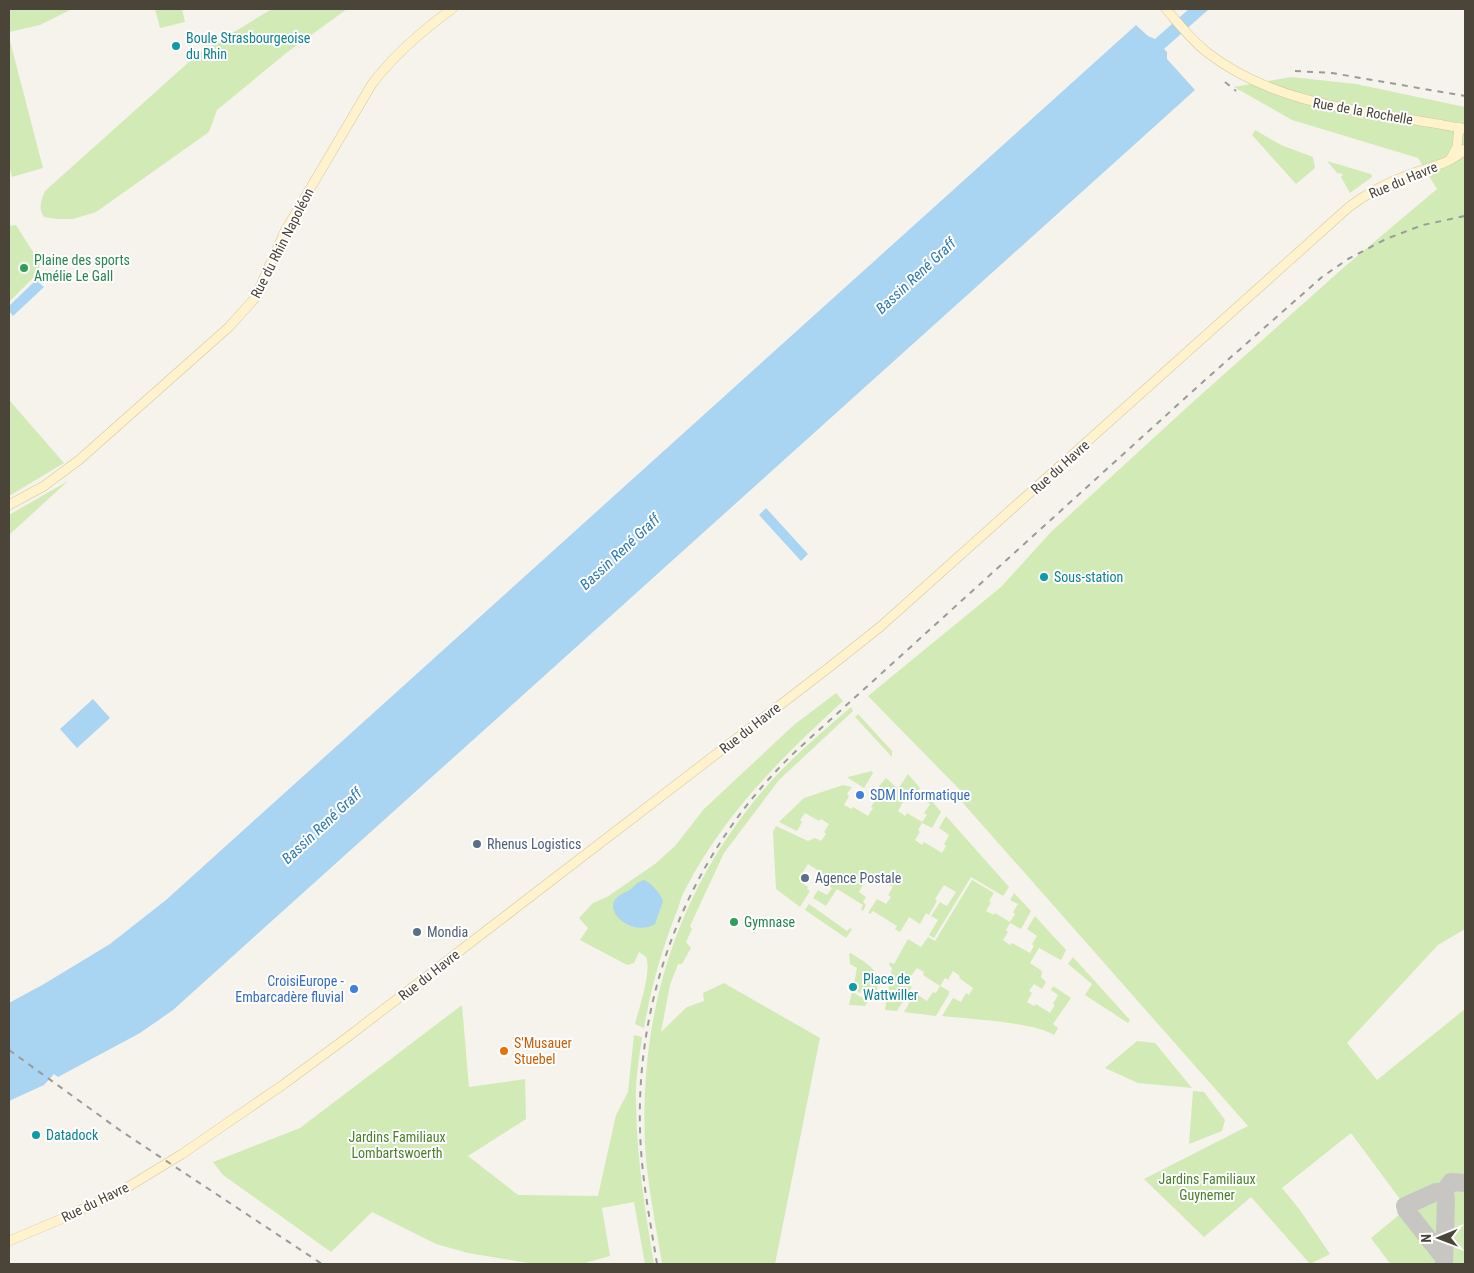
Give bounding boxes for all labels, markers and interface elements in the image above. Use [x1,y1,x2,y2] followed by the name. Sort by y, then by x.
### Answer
[186,30,311,62] place label: Boule Strasbourgeoise du Rhin
[170,40,182,52] marker: Boule Strasbourgeoise du Rhin
[1312,94,1415,128] street label: Rue de la Rochelle
[1366,158,1440,202] street label: Rue du Havre
[247,185,317,301] street label: Rue du Rhin Napoléon
[872,233,961,318] water label: Bassin René Graff
[34,252,130,284] place label: Plaine des sports Amélie Le Gall
[18,262,30,274] marker: Plaine des sports Amélie Le Gall
[1028,436,1093,497] street label: Rue du Havre
[576,509,665,594] water label: Bassin René Graff
[1054,569,1123,585] place label: Sous-station
[1038,571,1050,583] marker: Sous-station
[716,699,784,757] street label: Rue du Havre
[278,783,367,868] water label: Bassin René Graff
[870,787,970,803] place label: SDM Informatique
[854,789,866,801] marker: SDM Informatique
[487,836,581,852] place label: Rhenus Logistics
[471,838,483,850] marker: Rhenus Logistics
[815,870,902,886] place label: Agence Postale
[799,872,811,884] marker: Agence Postale
[744,914,796,930] place label: Gymnase
[728,916,740,928] marker: Gymnase
[427,924,468,940] place label: Mondia
[411,926,423,938] marker: Mondia
[395,946,463,1004] street label: Rue du Havre
[863,971,918,1003] place label: Place de Wattwiller
[235,973,345,1005] place label: CroisiEurope - Embarcadère fluvial
[847,981,859,993] marker: Place de Wattwiller
[348,983,360,995] marker: CroisiEurope - Embarcadère fluvial
[514,1035,572,1067] place label: S'Musauer Stuebel
[498,1045,510,1057] marker: S'Musauer Stuebel
[46,1127,99,1143] place label: Datadock
[30,1129,42,1141] marker: Datadock
[348,1129,446,1161] park label: Jardins Familiaux Lombartswoerth
[1158,1171,1256,1203] park label: Jardins Familiaux Guynemer
[59,1179,132,1225] street label: Rue du Havre
[1414,1213,1464,1263] north arrow
[1418,1234,1434,1243] text: N

